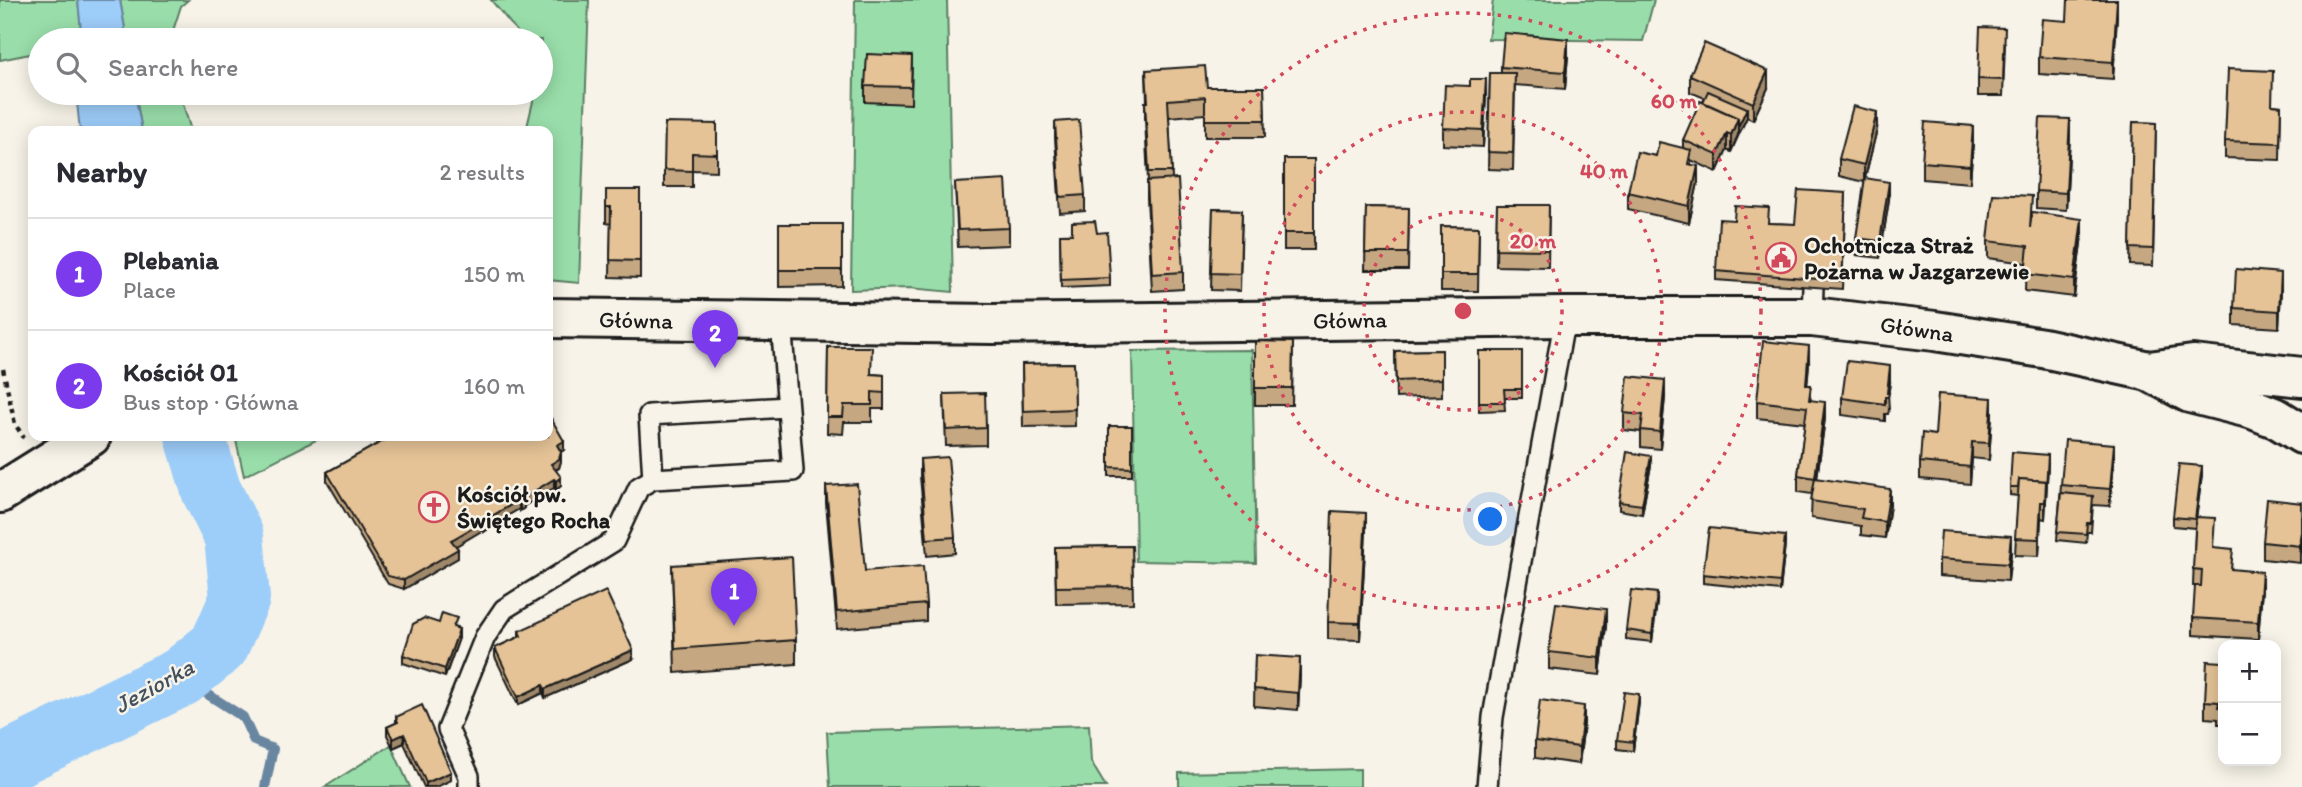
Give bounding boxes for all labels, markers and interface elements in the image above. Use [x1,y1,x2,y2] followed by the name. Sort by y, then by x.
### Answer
[28,28,553,105] search box
[52,48,90,86] icon: search
[108,51,238,83] text: Search here
[1651,88,1698,113] text: 60 m
[56,153,147,190] text: Nearby
[439,158,525,186] text: 2 results
[1580,158,1628,183] text: 40 m
[1510,228,1557,253] text: 20 m
[1804,231,2029,285] place label: Ochotnicza Straż Pożarna w Jazgarzewie
[1764,241,1798,275] public building icon: Ochotnicza Straż Pożarna w Jazgarzewie
[123,244,219,276] text: Plebania
[74,260,84,288] text: 1
[464,260,525,288] text: 150 m
[123,276,176,304] text: Place
[1451,299,1475,323] centre of rings
[599,305,673,335] street label: Główna
[1313,305,1387,335] street label: Główna
[692,310,738,368] pin: 2
[1878,310,1956,348] street label: Główna
[123,356,238,388] text: Kościół 01
[73,372,85,400] text: 2
[463,372,525,400] text: 160 m
[123,388,299,416] text: Bus stop · Główna
[457,480,611,534] place label: Kościół pw. Świętego Rocha
[417,490,451,524] church icon: Kościół pw. Świętego Rocha
[1473,502,1507,536] your location
[711,568,757,626] pin: 1
[2218,640,2281,766] map controls
[2218,640,2281,703] button: +
[109,652,199,719] water label: Jeziorka
[2218,703,2281,766] button: −

